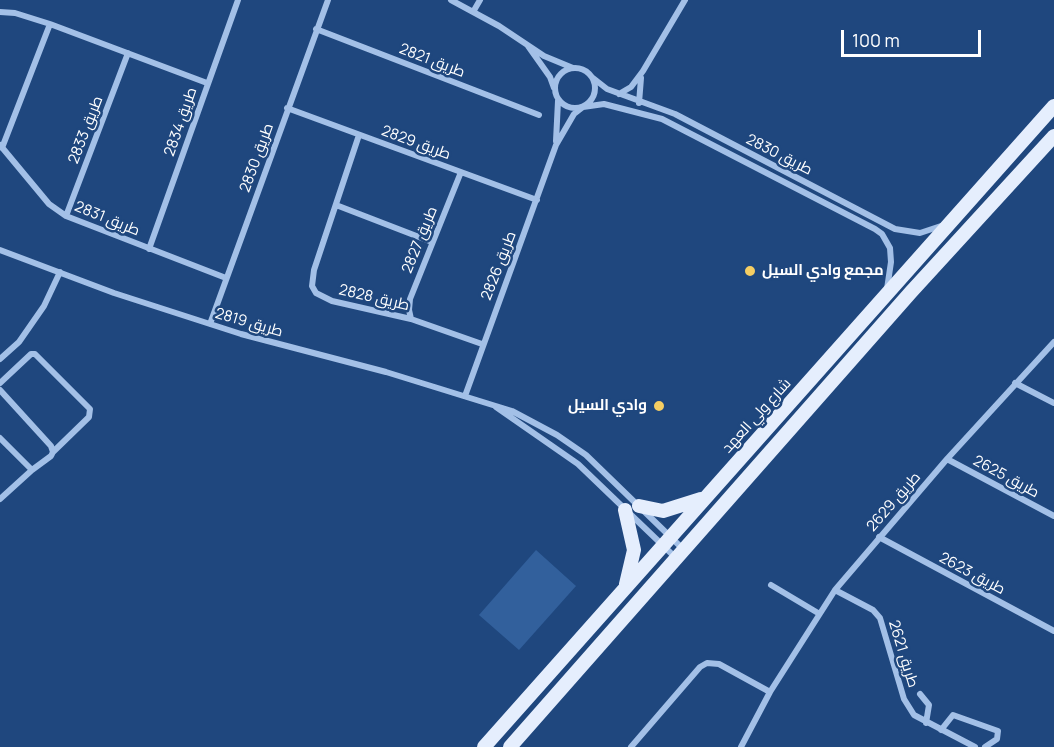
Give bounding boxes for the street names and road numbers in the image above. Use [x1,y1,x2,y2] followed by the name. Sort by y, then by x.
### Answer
[397,40,467,82] street label: طريق 2821
[161,85,201,159] street label: طريق 2834
[65,94,107,166] street label: طريق 2833
[236,121,278,195] street label: طريق 2830
[379,122,453,164] street label: طريق 2829
[743,131,815,179] street label: طريق 2830
[72,198,142,240] street label: طريق 2831
[398,204,442,276] street label: طريق 2827
[478,229,520,303] street label: طريق 2826
[337,281,411,315] street label: طريق 2828
[213,305,285,341] street label: طريق 2819
[719,375,795,457] street label: شارع ولي العهد
[970,452,1042,502] street label: طريق 2625
[863,469,925,535] street label: طريق 2629
[936,549,1008,599] street label: طريق 2623
[884,618,922,690] street label: طريق 2621

